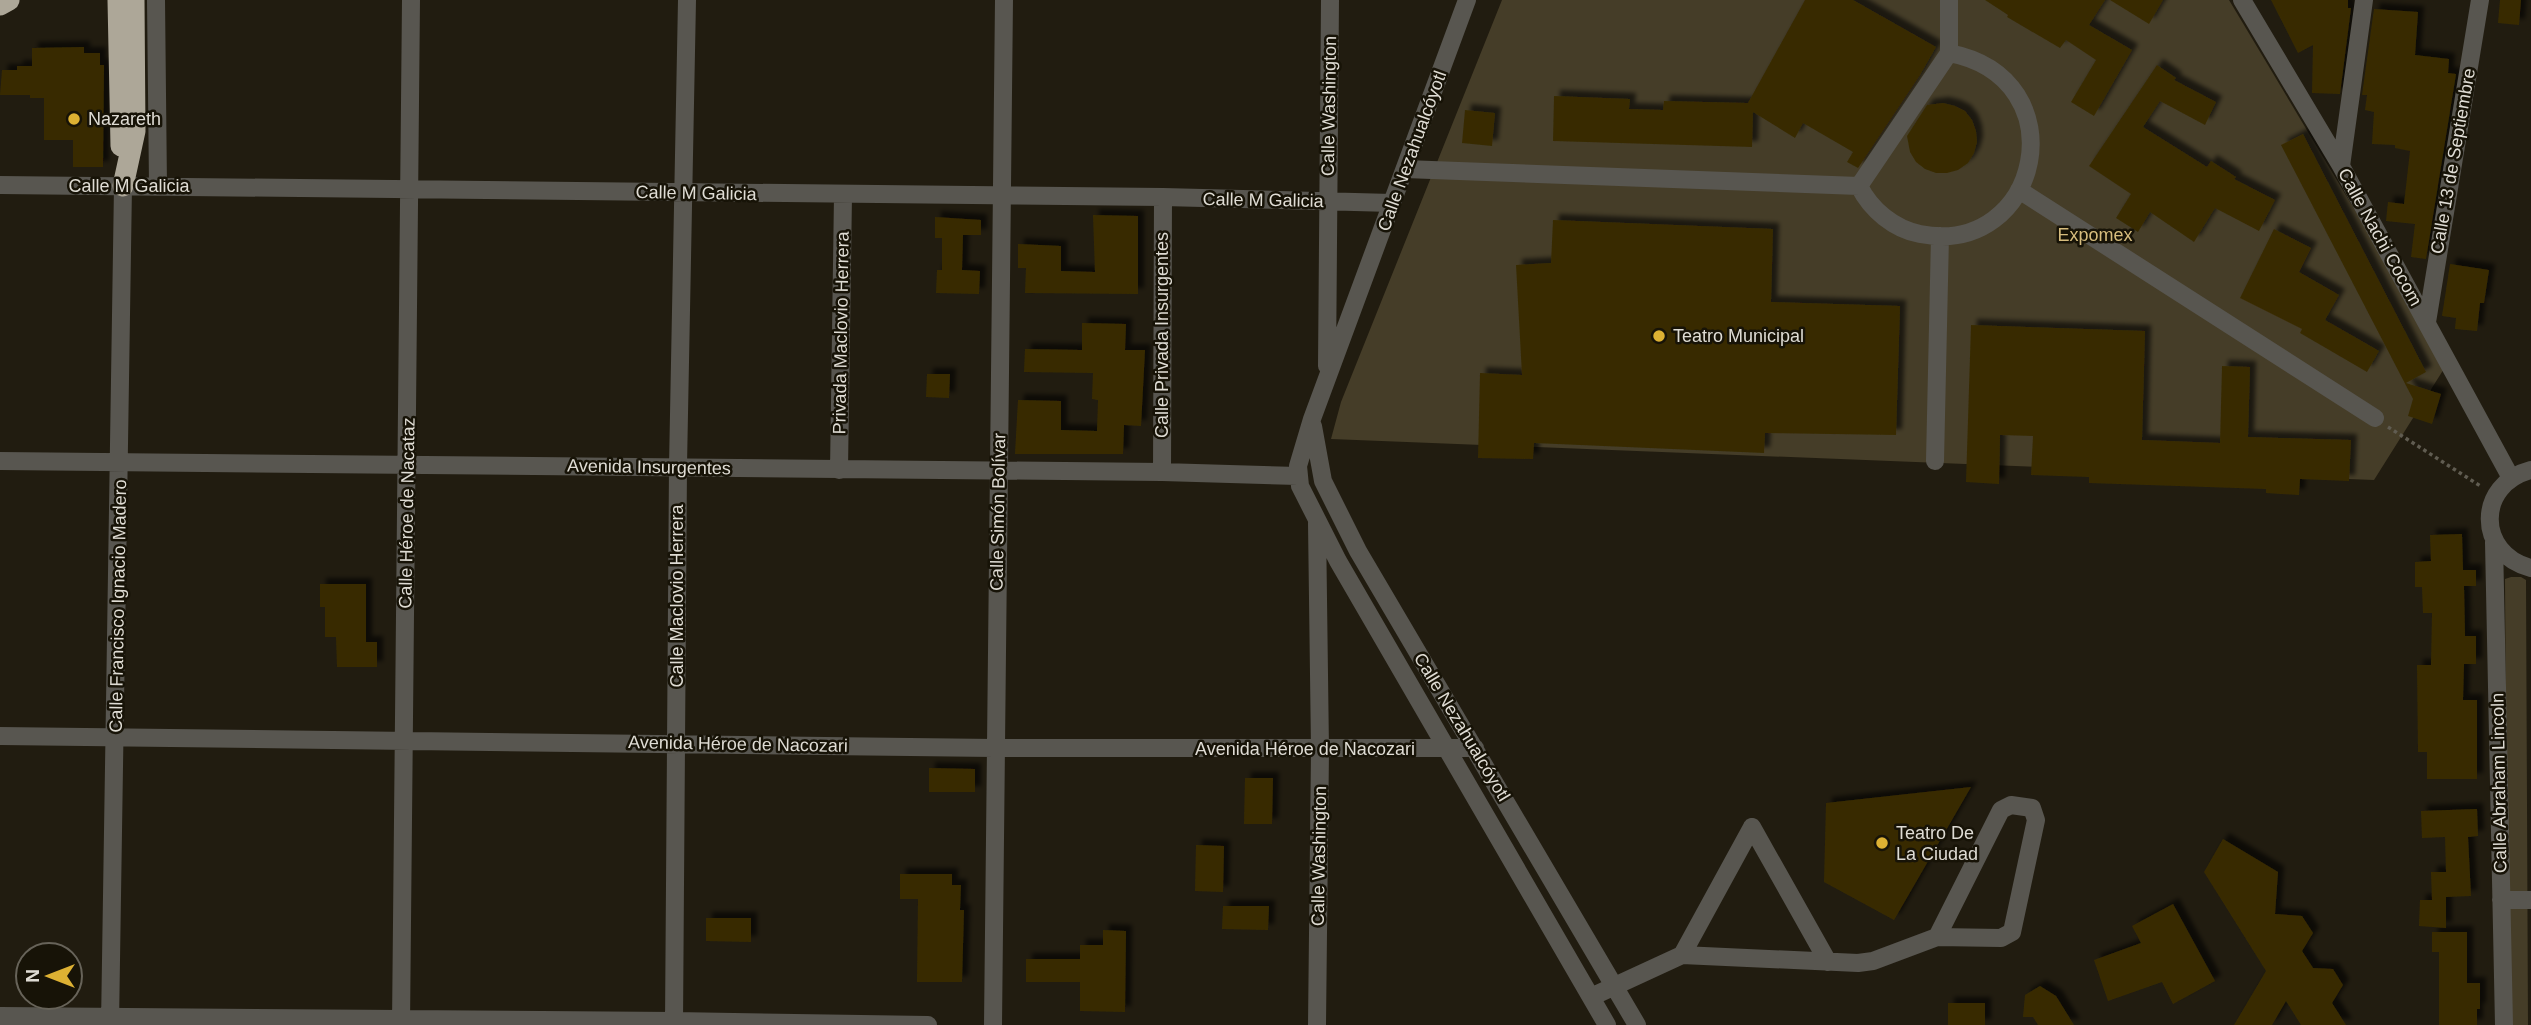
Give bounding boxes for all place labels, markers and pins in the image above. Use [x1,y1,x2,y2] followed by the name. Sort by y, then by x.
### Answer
[88,109,161,129] place label: Nazareth
[66,111,82,127] marker: Nazareth
[1673,326,1804,346] place label: Teatro Municipal
[1651,328,1667,344] marker: Teatro Municipal
[1896,823,1978,864] place label: Teatro De La Ciudad
[1874,835,1890,851] marker: Teatro De La Ciudad

